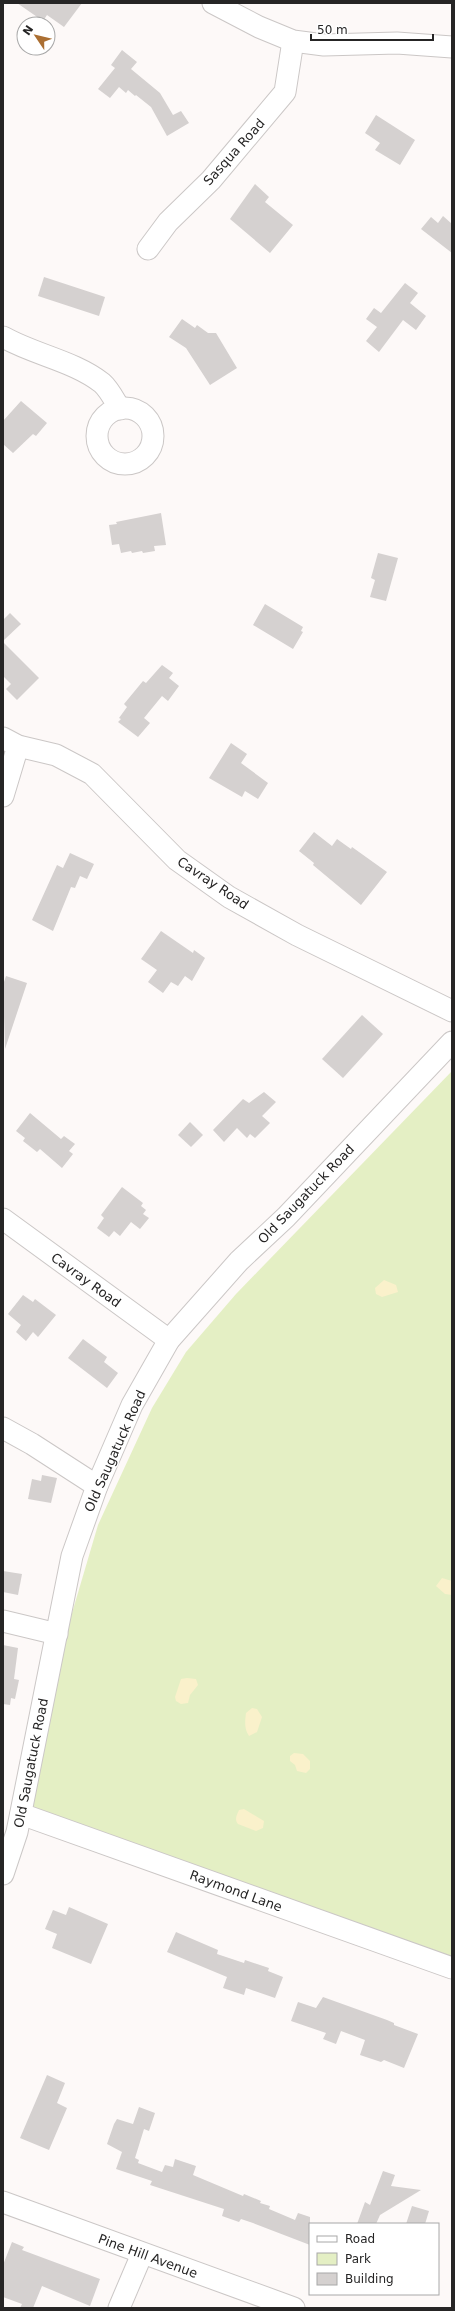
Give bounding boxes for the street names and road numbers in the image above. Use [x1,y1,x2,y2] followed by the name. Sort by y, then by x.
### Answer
[200,116,268,188] street label: Sasqua Road
[175,854,251,912] street label: Cavray Road
[255,1141,357,1247] street label: Old Saugatuck Road
[48,1250,124,1310] street label: Cavray Road
[81,1388,149,1514] street label: Old Saugatuck Road
[11,1697,51,1829] street label: Old Saugatuck Road
[188,1867,284,1915] street label: Raymond Lane
[96,2231,200,2281] street label: Pine Hill Avenue

